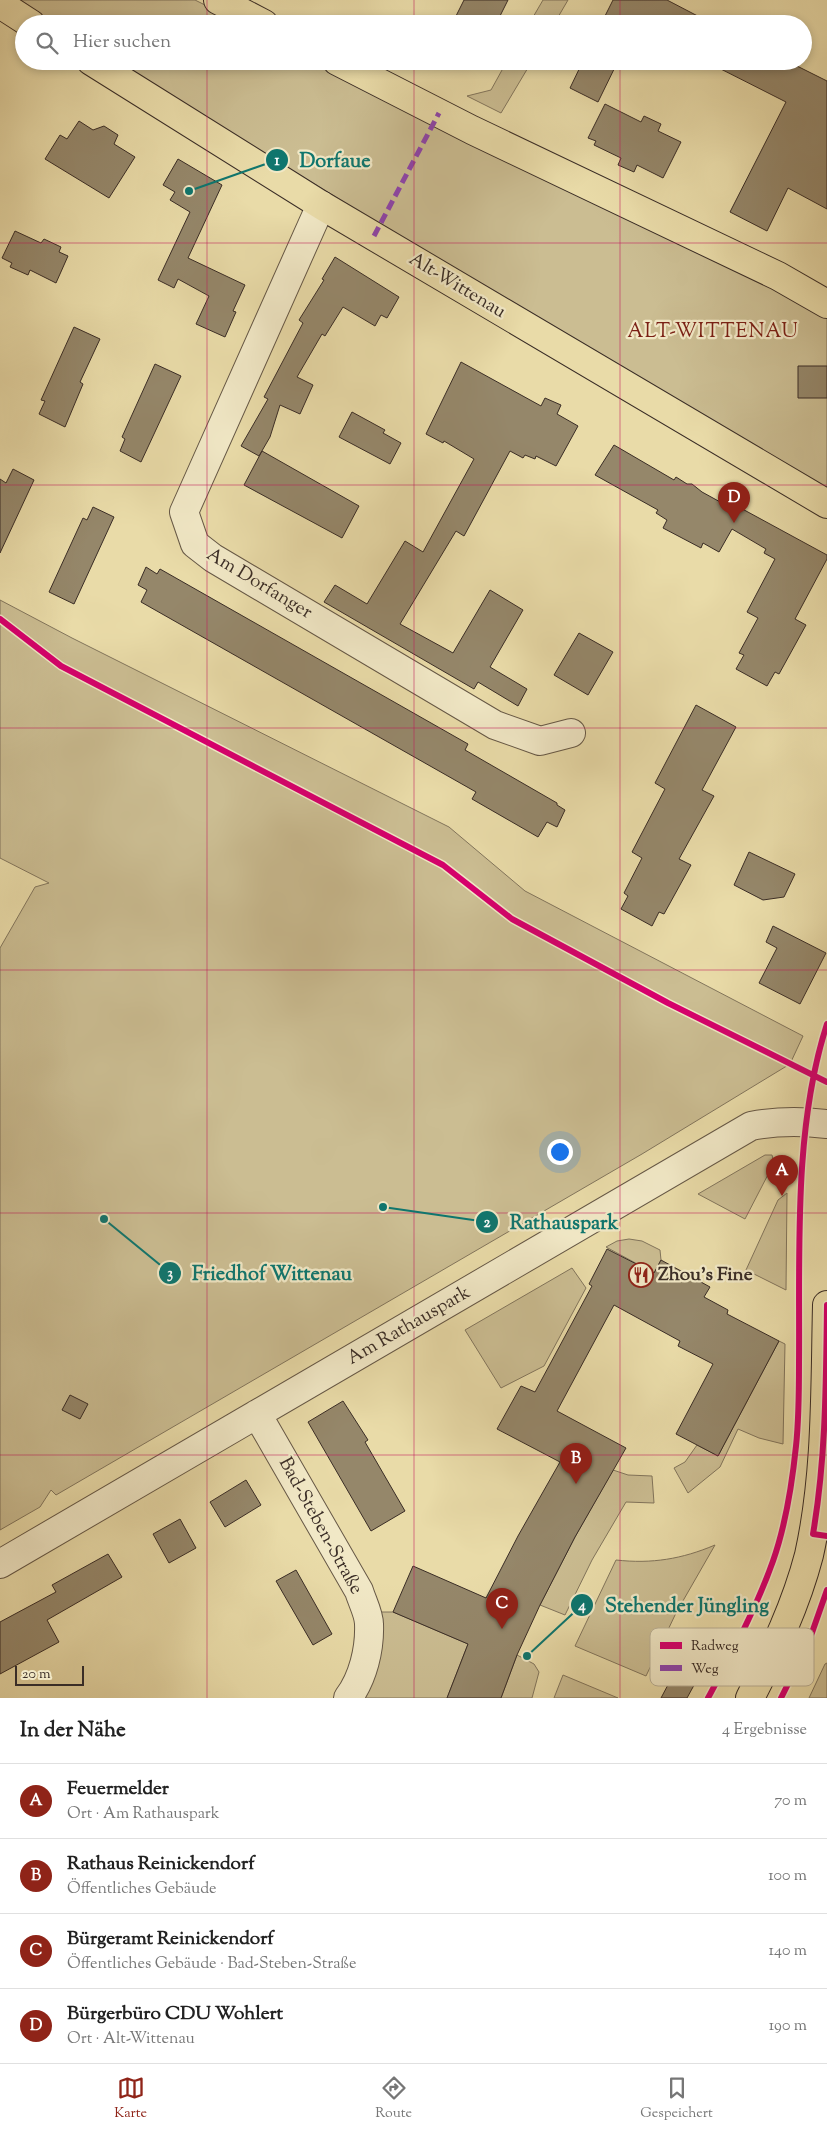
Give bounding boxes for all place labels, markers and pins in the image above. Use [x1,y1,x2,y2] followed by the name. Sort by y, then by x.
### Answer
[265,142,381,177] callout: Dorfaue
[718,482,750,523] pin: D
[766,1155,798,1196] pin: A
[475,1204,628,1239] callout: Rathauspark
[157,1255,362,1290] callout: Friedhof Wittenau
[628,1262,654,1288] restaurant icon: Zhou's Fine
[658,1262,753,1289] place label: Zhou's Fine
[560,1443,592,1484] pin: B
[486,1588,518,1629] pin: C
[570,1588,779,1623] callout: Stehender Jüngling

